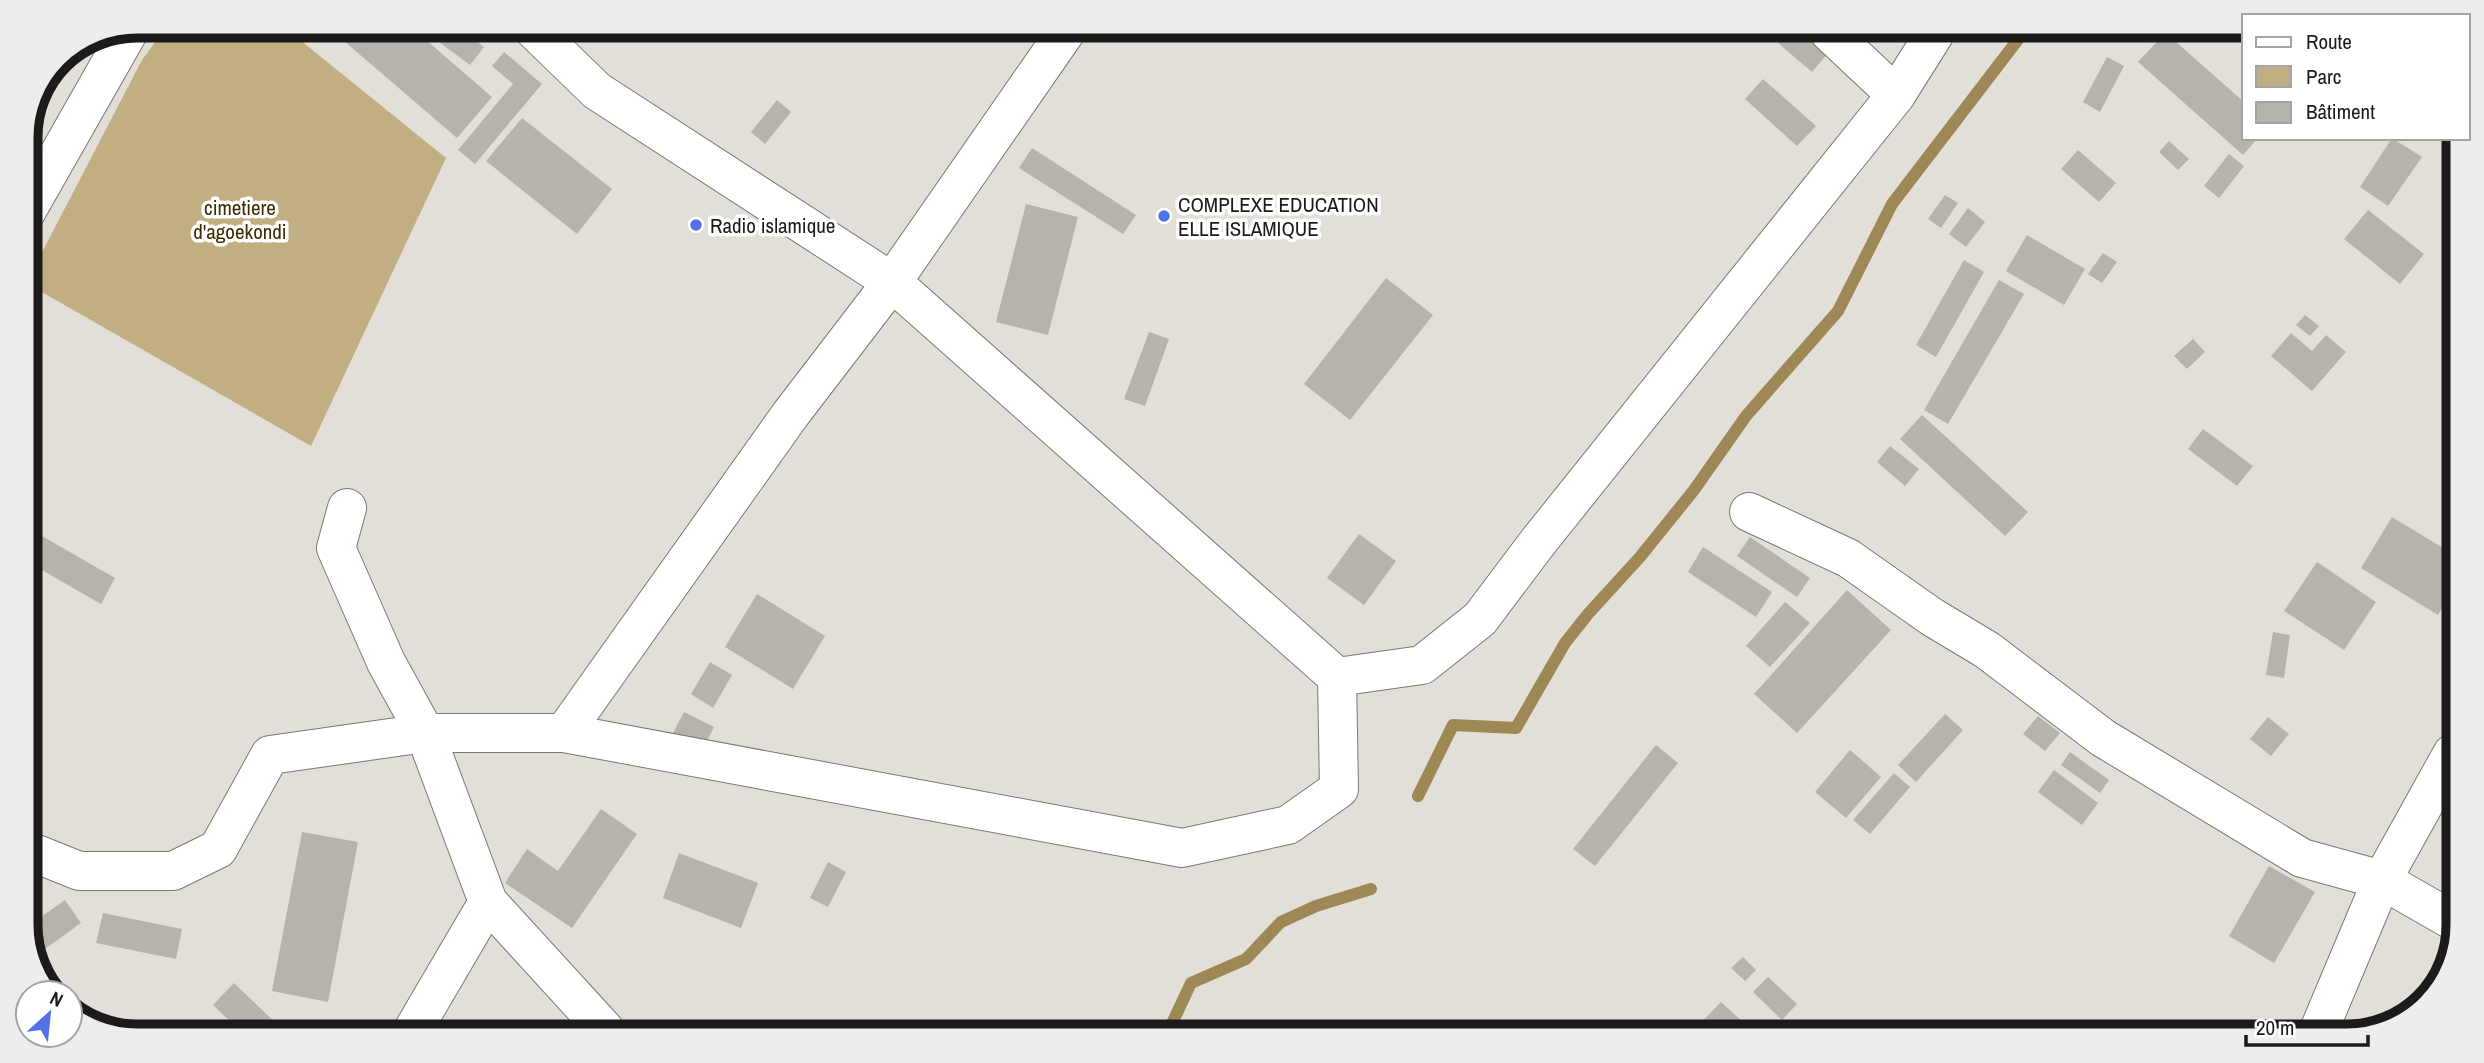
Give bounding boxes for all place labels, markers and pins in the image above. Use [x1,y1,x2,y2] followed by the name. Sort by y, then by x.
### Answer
[1178,190,1379,243] place label: COMPLEXE EDUCATION ELLE ISLAMIQUE
[1156,208,1172,224] marker: COMPLEXE EDUCATION ELLE ISLAMIQUE
[710,211,835,240] place label: Radio islamique
[688,217,704,233] marker: Radio islamique

